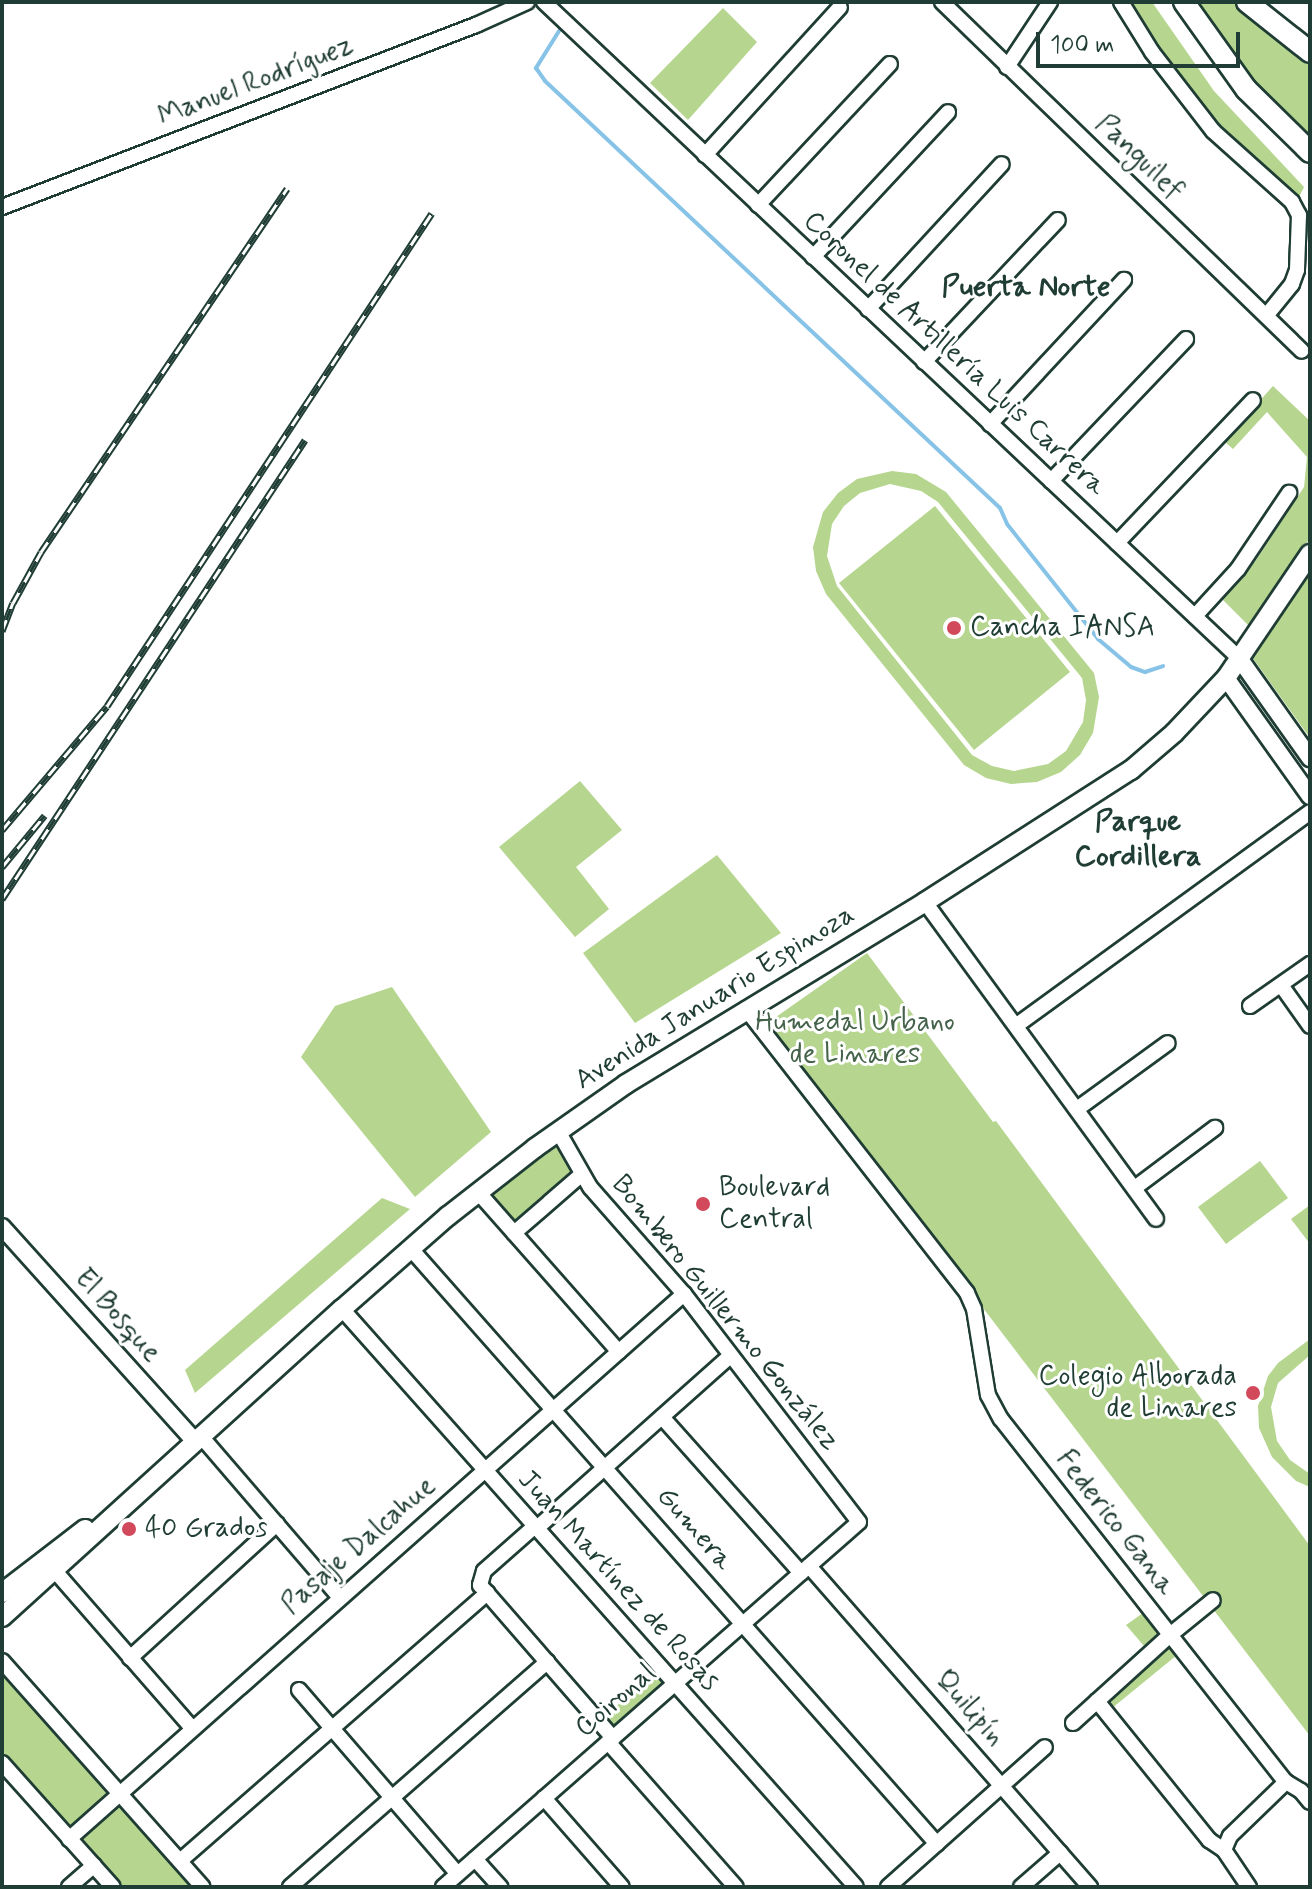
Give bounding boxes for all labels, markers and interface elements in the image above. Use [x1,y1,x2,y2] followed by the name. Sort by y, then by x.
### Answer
[1040,16,1244,66] scale bar
[154,29,358,135] street label: Manuel Rodríguez
[1050,30,1114,61] text: 100 m
[1088,108,1190,208] street label: Panguilef
[794,204,1114,504] street label: Coronel de Artillería Luis Carrera
[941,269,1111,305] district label: Puerta Norte
[970,611,1153,645] place label: Cancha IANSA
[945,619,963,637] marker: Cancha IANSA
[1075,804,1201,874] district label: Parque Cordillera
[570,899,860,1097] street label: Avenida Januario Espinoza
[751,1006,959,1072] park label: Humedal Urbano de Linares
[603,1168,847,1458] street label: Bombero Guillermo González
[719,1171,830,1237] place label: Boulevard Central
[694,1195,712,1213] marker: Boulevard Central
[67,1263,167,1369] street label: El Bosque
[1036,1360,1237,1426] place label: Colegio Alborada de Linares
[1244,1384,1262,1402] marker: Colegio Alborada de Linares
[1051,1448,1179,1598] street label: Federico Gana
[509,1463,727,1699] street label: Juan Martínez de Rosas
[275,1470,443,1622] street label: Pasaje Dalcahue
[649,1480,739,1578] street label: Gumera
[145,1512,268,1546] place label: 40 Grados
[120,1520,138,1538] marker: 40 Grados
[569,1657,663,1745] street label: Coironal
[927,1664,1011,1754] street label: Quilipín

